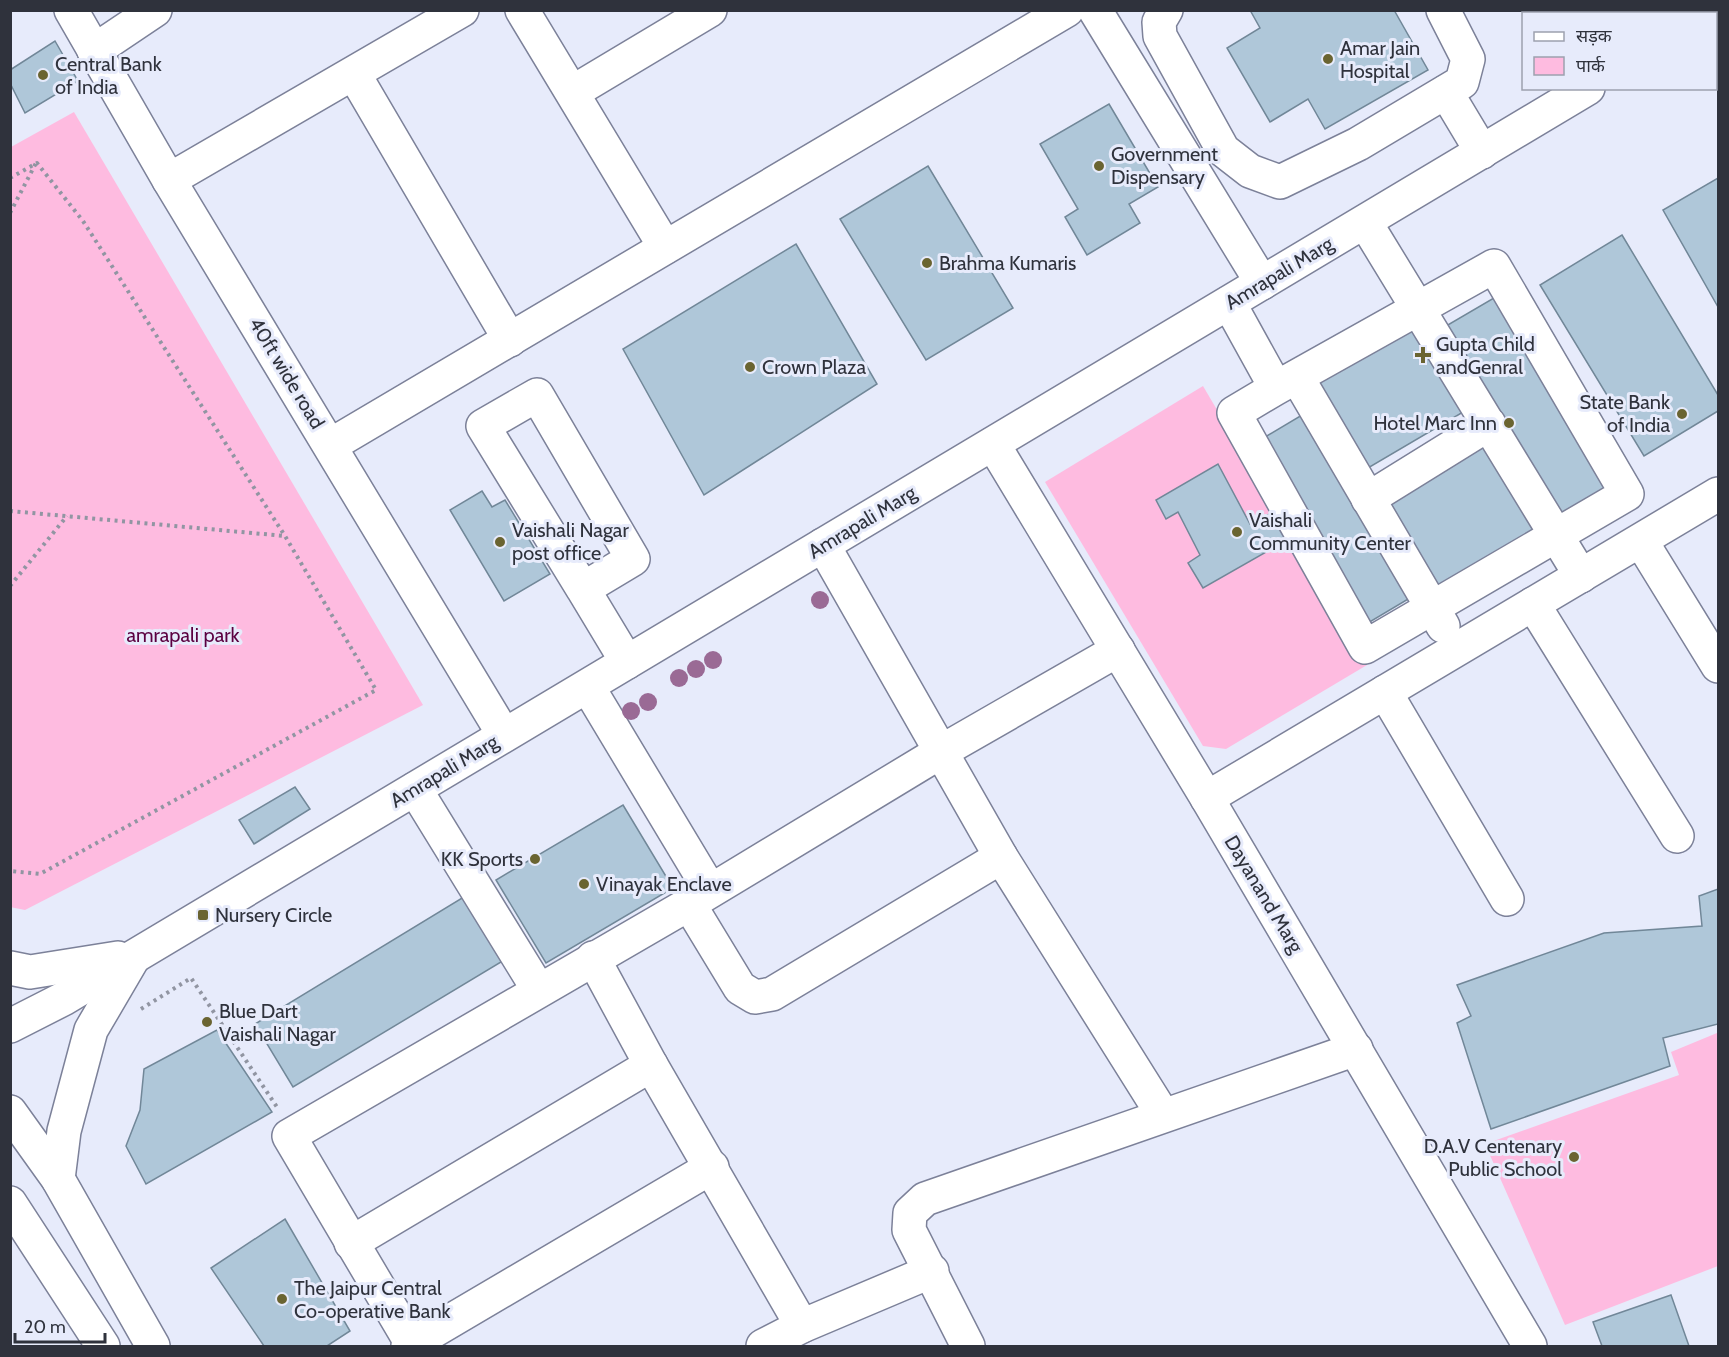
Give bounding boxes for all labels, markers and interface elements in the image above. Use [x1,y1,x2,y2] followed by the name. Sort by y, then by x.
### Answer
[1522,12,1717,90] legend
[1576,25,1613,47] text: सड़क
[1340,36,1420,83] place label: Amar Jain Hospital
[55,52,162,99] place label: Central Bank of India
[1321,52,1335,66] marker: Amar Jain Hospital
[1576,55,1606,77] text: पार्क
[36,68,50,82] marker: Central Bank of India
[1111,142,1218,189] place label: Government Dispensary
[1092,159,1106,173] marker: Government Dispensary
[1221,231,1338,315] street label: Amrapali Marg
[939,251,1076,275] place label: Brahma Kumaris
[920,256,934,270] marker: Brahma Kumaris
[244,313,330,433] street label: 40ft wide road
[1436,332,1535,379] place label: Gupta Child andGenral
[1414,346,1432,364] marker: Gupta Child andGenral
[762,355,866,379] place label: Crown Plaza
[743,360,757,374] marker: Crown Plaza
[1579,390,1670,437] place label: State Bank of India
[1675,407,1689,421] marker: State Bank of India
[1374,411,1497,435] place label: Hotel Marc Inn
[1502,416,1516,430] marker: Hotel Marc Inn
[804,480,921,564] street label: Amrapali Marg
[1249,508,1412,555] place label: Vaishali Community Center
[512,518,629,565] place label: Vaishali Nagar post office
[1230,525,1244,539] marker: Vaishali Community Center
[493,535,507,549] marker: Vaishali Nagar post office
[126,623,240,647] park label: amrapali park
[386,729,503,813] street label: Amrapali Marg
[1220,831,1309,958] street label: Dayanand Marg
[441,847,523,871] place label: KK Sports
[528,852,542,866] marker: KK Sports
[596,872,732,896] place label: Vinayak Enclave
[577,877,591,891] marker: Vinayak Enclave
[215,903,332,927] place label: Nursery Circle
[196,908,210,922] marker: Nursery Circle
[219,999,336,1046] place label: Blue Dart Vaishali Nagar
[200,1015,214,1029] marker: Blue Dart Vaishali Nagar
[1424,1134,1562,1181] place label: D.A.V Centenary Public School
[1567,1150,1581,1164] marker: D.A.V Centenary Public School
[294,1276,451,1323] place label: The Jaipur Central Co-operative Bank
[275,1292,289,1306] marker: The Jaipur Central Co-operative Bank
[15,1306,105,1344] scale bar
[24,1316,66,1338] text: 20 m

